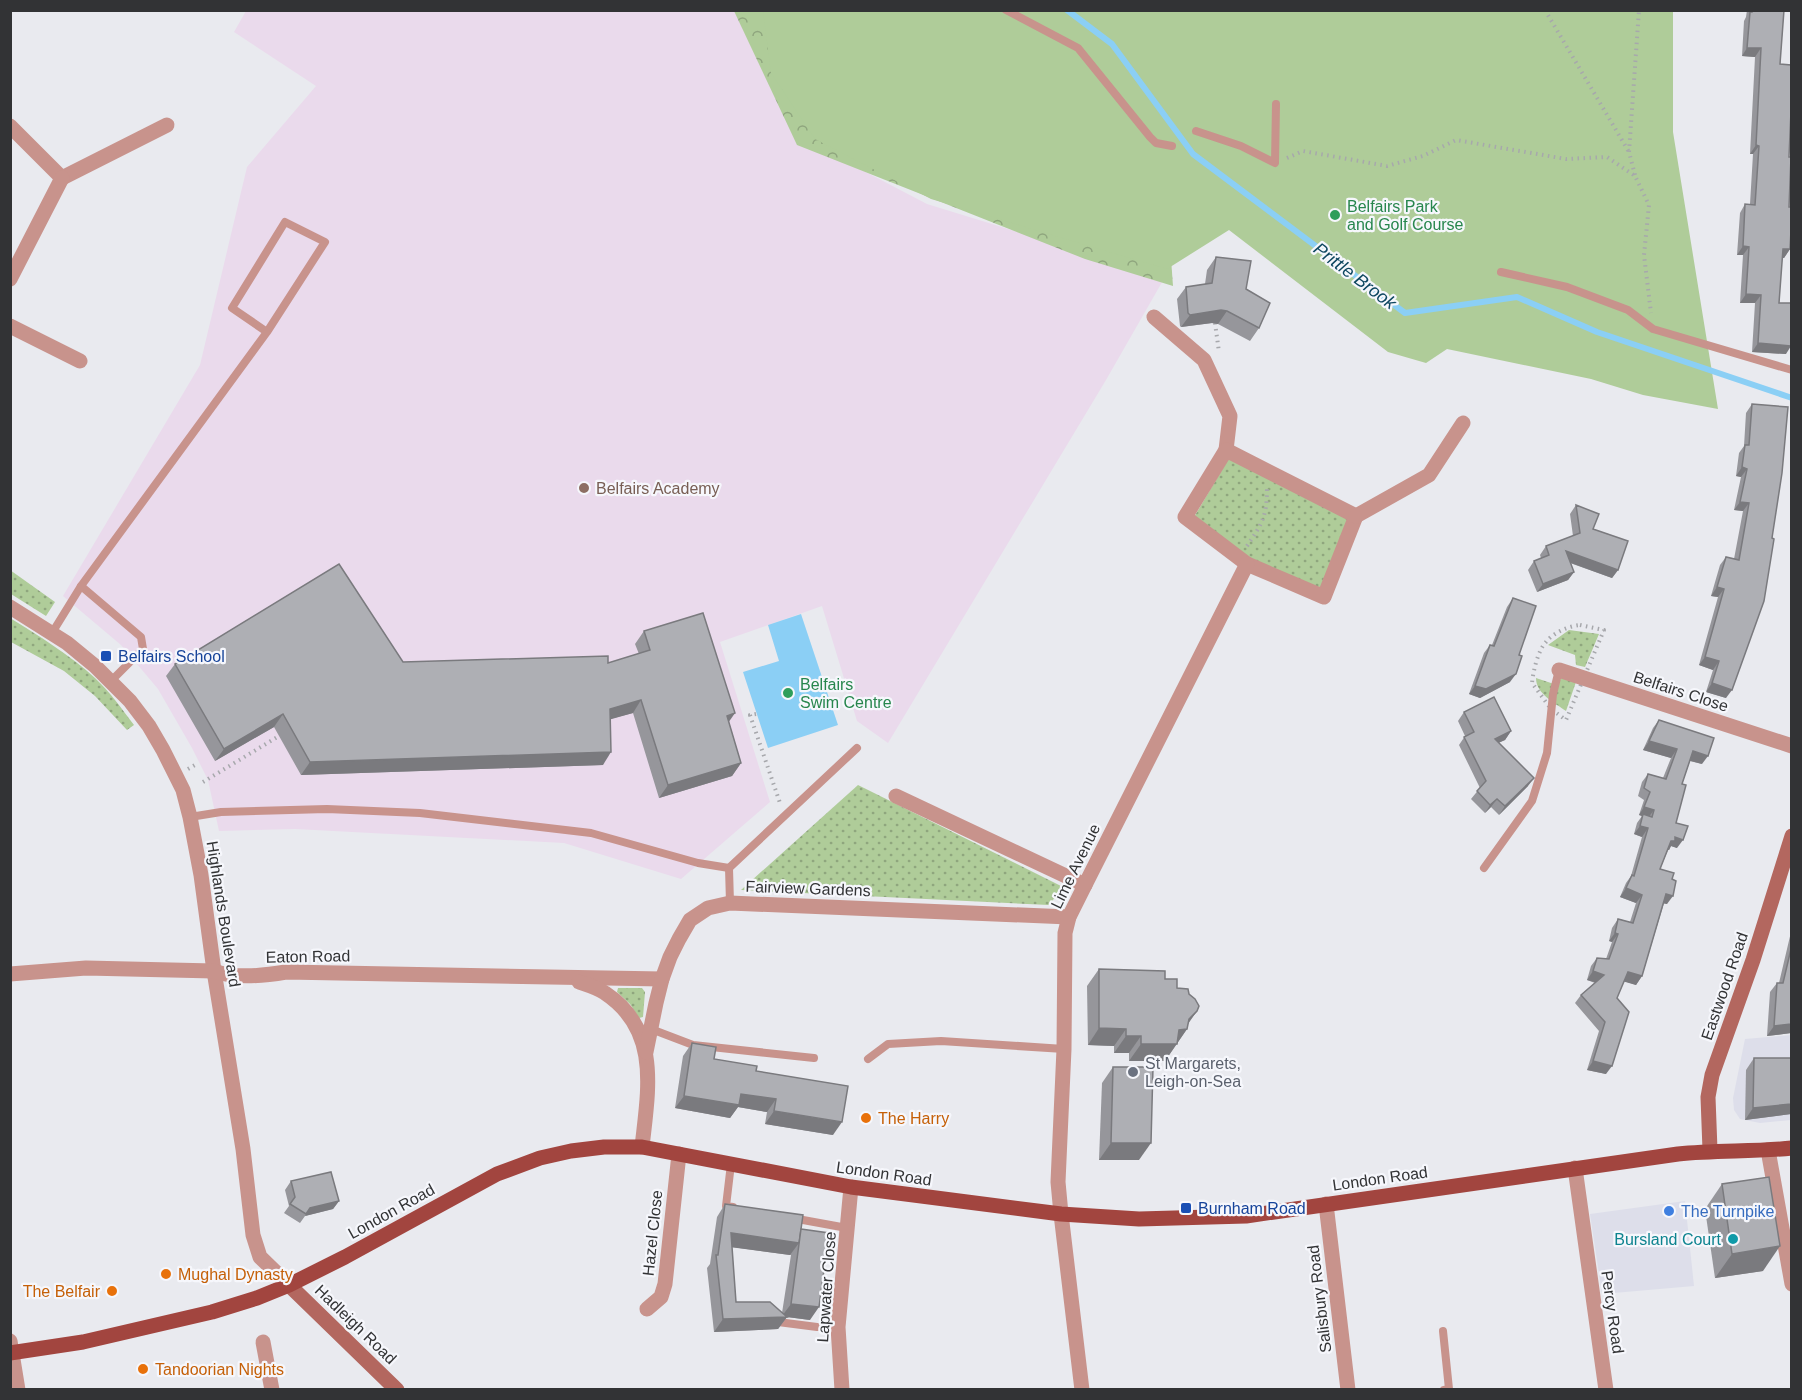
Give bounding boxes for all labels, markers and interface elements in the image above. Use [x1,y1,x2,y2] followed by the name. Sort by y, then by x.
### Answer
[1347,198,1464,233] place label: Belfairs Park and Golf Course
[1328,208,1342,222] marker: Belfairs Park and Golf Course
[1310,239,1401,314] water label: Prittle Brook
[596,480,720,497] place label: Belfairs Academy
[577,481,591,495] marker: Belfairs Academy
[118,648,225,665] place label: Belfairs School
[99,649,113,663] marker: Belfairs School
[1631,668,1731,715] street label: Belfairs Close
[800,676,892,711] place label: Belfairs Swim Centre
[781,686,795,700] marker: Belfairs Swim Centre
[1048,821,1103,911] street label: Lime Avenue
[204,840,243,988] street label: Highlands Boulevard
[745,878,871,899] street label: Fairview Gardens
[1698,930,1751,1042] street label: Eastwood Road
[266,947,350,966] street label: Eaton Road
[1145,1055,1241,1090] place label: St Margarets, Leigh-on-Sea
[1126,1065,1140,1079] marker: St Margarets, Leigh-on-Sea
[878,1110,949,1127] place label: The Harry
[859,1111,873,1125] marker: The Harry
[835,1158,933,1189] street label: London Road
[1331,1163,1429,1194] street label: London Road
[345,1181,437,1242] street label: London Road
[640,1189,665,1277] street label: Hazel Close
[1198,1200,1306,1217] place label: Burnham Road
[1179,1201,1193,1215] marker: Burnham Road
[1681,1203,1774,1220] place label: The Turnpike
[1662,1204,1676,1218] marker: The Turnpike
[814,1231,839,1343] street label: Lapwater Close
[1614,1231,1722,1248] place label: Bursland Court
[1726,1232,1740,1246] marker: Bursland Court
[1304,1244,1335,1354] street label: Salisbury Road
[178,1266,293,1283] place label: Mughal Dynasty
[159,1267,173,1281] marker: Mughal Dynasty
[1598,1269,1627,1355] street label: Percy Road
[312,1281,400,1367] street label: Hadleigh Road
[23,1283,101,1300] place label: The Belfair
[105,1284,119,1298] marker: The Belfair
[155,1361,284,1378] place label: Tandoorian Nights
[136,1362,150,1376] marker: Tandoorian Nights

